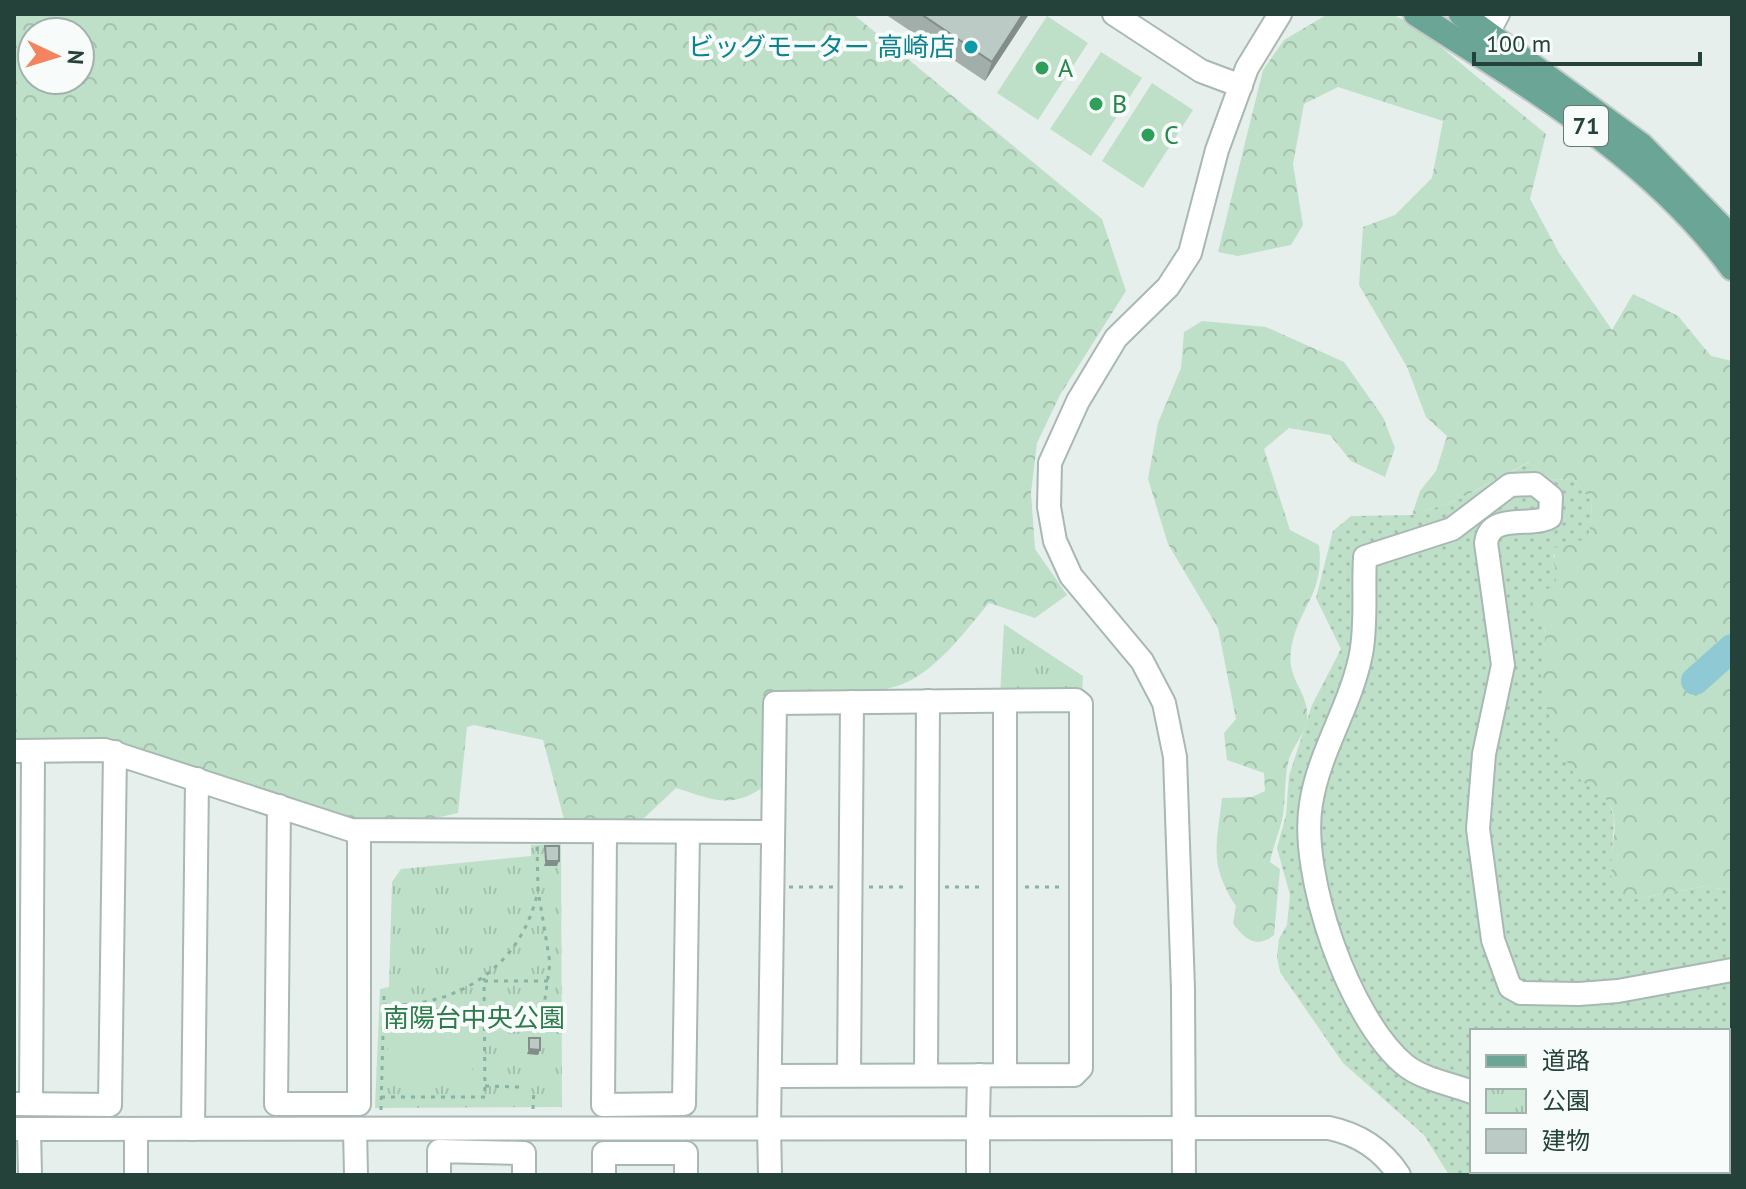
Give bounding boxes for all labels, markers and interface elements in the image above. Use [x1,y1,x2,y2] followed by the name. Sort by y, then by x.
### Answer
[16,16,96,96] north arrow
[1474,16,1700,66] scale bar
[1486,28,1551,59] text: 100 m
[688,30,955,63] place label: ビッグモーター 高崎店
[962,38,980,56] marker: ビッグモーター 高崎店
[61,49,90,66] text: N
[1058,51,1073,84] place label: A
[1033,59,1051,77] marker: A
[1112,87,1127,120] place label: B
[1087,95,1105,113] marker: B
[1564,106,1608,146] road number: 71
[1164,118,1179,151] place label: C
[1139,126,1157,144] marker: C
[383,1001,565,1034] park label: 南陽台中央公園
[1470,1029,1730,1173] legend
[1542,1045,1590,1076] text: 道路
[1542,1085,1590,1116] text: 公園
[1542,1125,1590,1156] text: 建物

